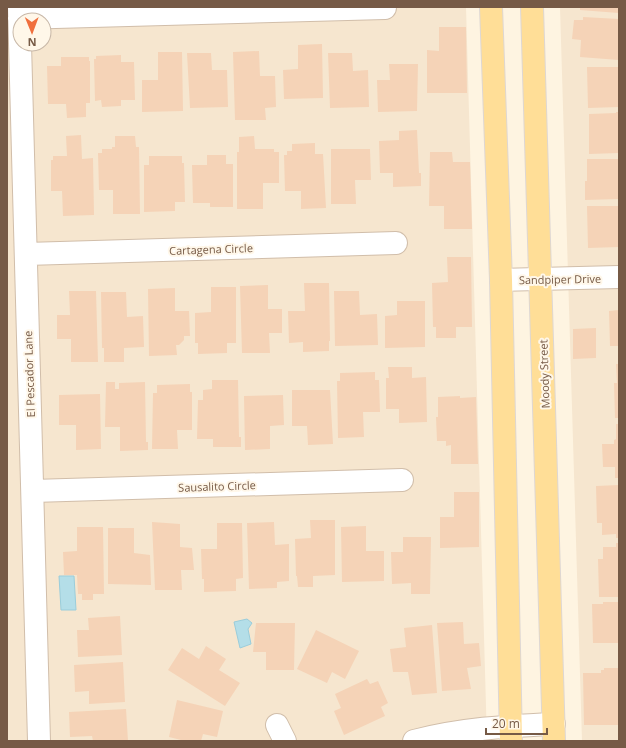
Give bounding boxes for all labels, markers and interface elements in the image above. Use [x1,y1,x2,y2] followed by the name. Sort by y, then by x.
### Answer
[12,12,52,52] north arrow
[28,35,37,50] text: N
[169,240,253,258] street label: Cartagena Circle
[519,271,601,287] street label: Sandpiper Drive
[20,330,38,418] street label: El Pescador Lane
[535,339,553,409] street label: Moody Street
[178,477,256,495] street label: Sausalito Circle
[486,710,547,736] scale bar
[492,715,520,732] text: 20 m

